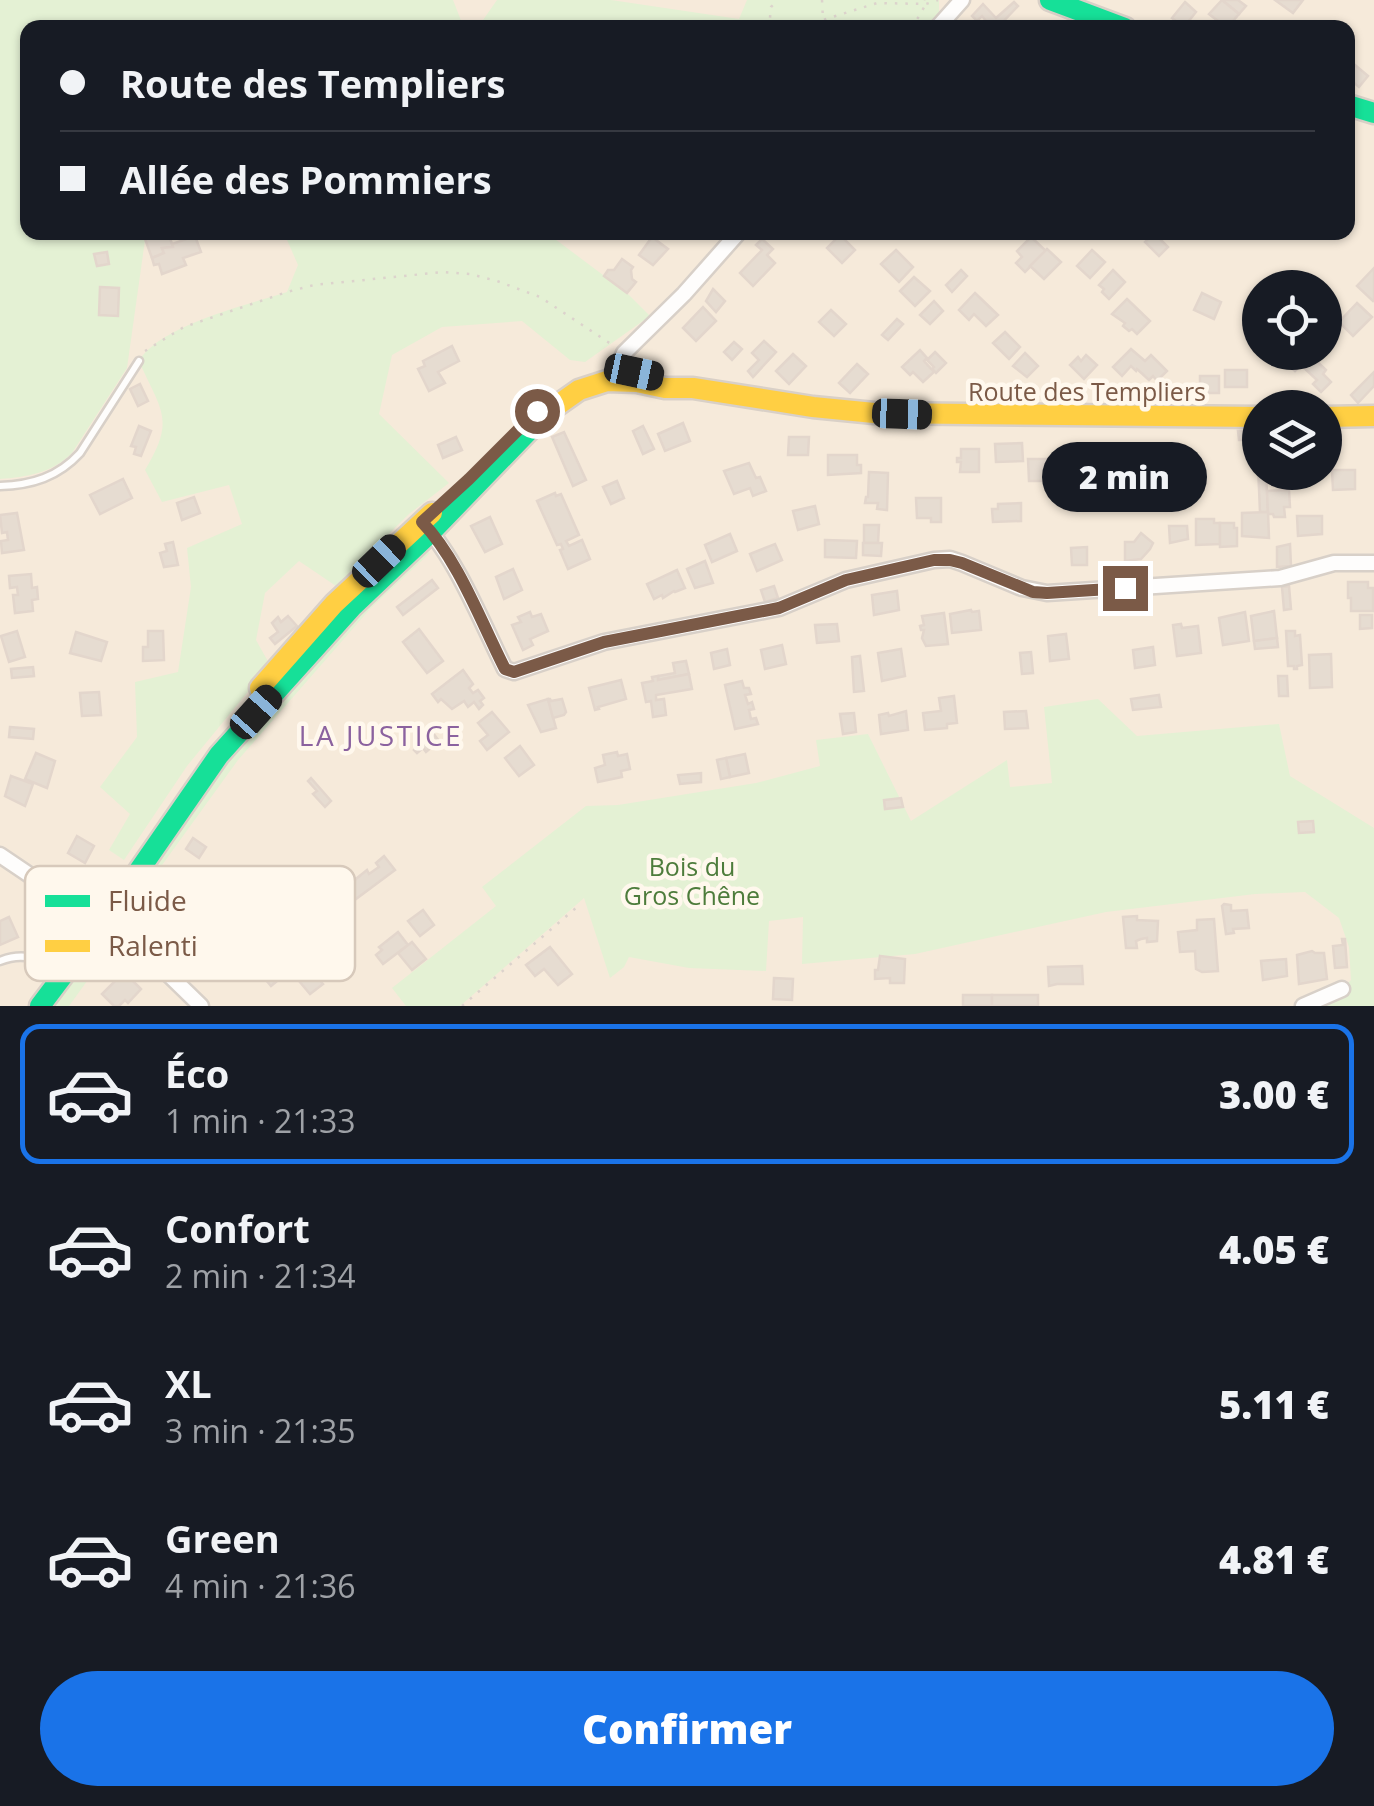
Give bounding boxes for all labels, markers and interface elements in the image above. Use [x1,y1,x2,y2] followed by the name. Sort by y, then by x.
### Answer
[120,57,505,109] text: Route des Templiers
[120,153,492,205] text: Allée des Pommiers
[1242,270,1342,490] map controls
[1242,270,1342,370] button: locate
[602,351,666,393] car
[968,374,1206,408] street label: Route des Templiers
[515,389,560,434] route start
[1242,390,1342,490] button: layers
[871,398,933,430] car
[1042,443,1208,513] callout: 2 min
[1079,455,1170,498] text: 2 min
[347,529,411,593] car
[1103,566,1148,611] route end
[225,680,287,744] car
[299,716,463,754] district label: LA JUSTICE
[624,849,760,912] park label: Bois du Gros Chêne
[25,866,355,981] legend
[108,881,187,919] text: Fluide
[108,926,198,964] text: Ralenti
[165,1047,229,1099] text: Éco
[45,1049,135,1139] icon: car
[1219,1068,1329,1120] text: 3.00 €
[165,1099,356,1142] text: 1 min · 21:33
[165,1202,310,1254] text: Confort
[45,1204,135,1294] icon: car
[1219,1223,1329,1275] text: 4.05 €
[165,1254,356,1297] text: 2 min · 21:34
[165,1357,212,1409] text: XL
[45,1359,135,1449] icon: car
[1219,1378,1329,1430] text: 5.11 €
[165,1409,356,1452] text: 3 min · 21:35
[165,1512,280,1564] text: Green
[45,1514,135,1604] icon: car
[1219,1533,1329,1585] text: 4.81 €
[165,1564,356,1607] text: 4 min · 21:36
[40,1671,1334,1786] button: Confirmer

